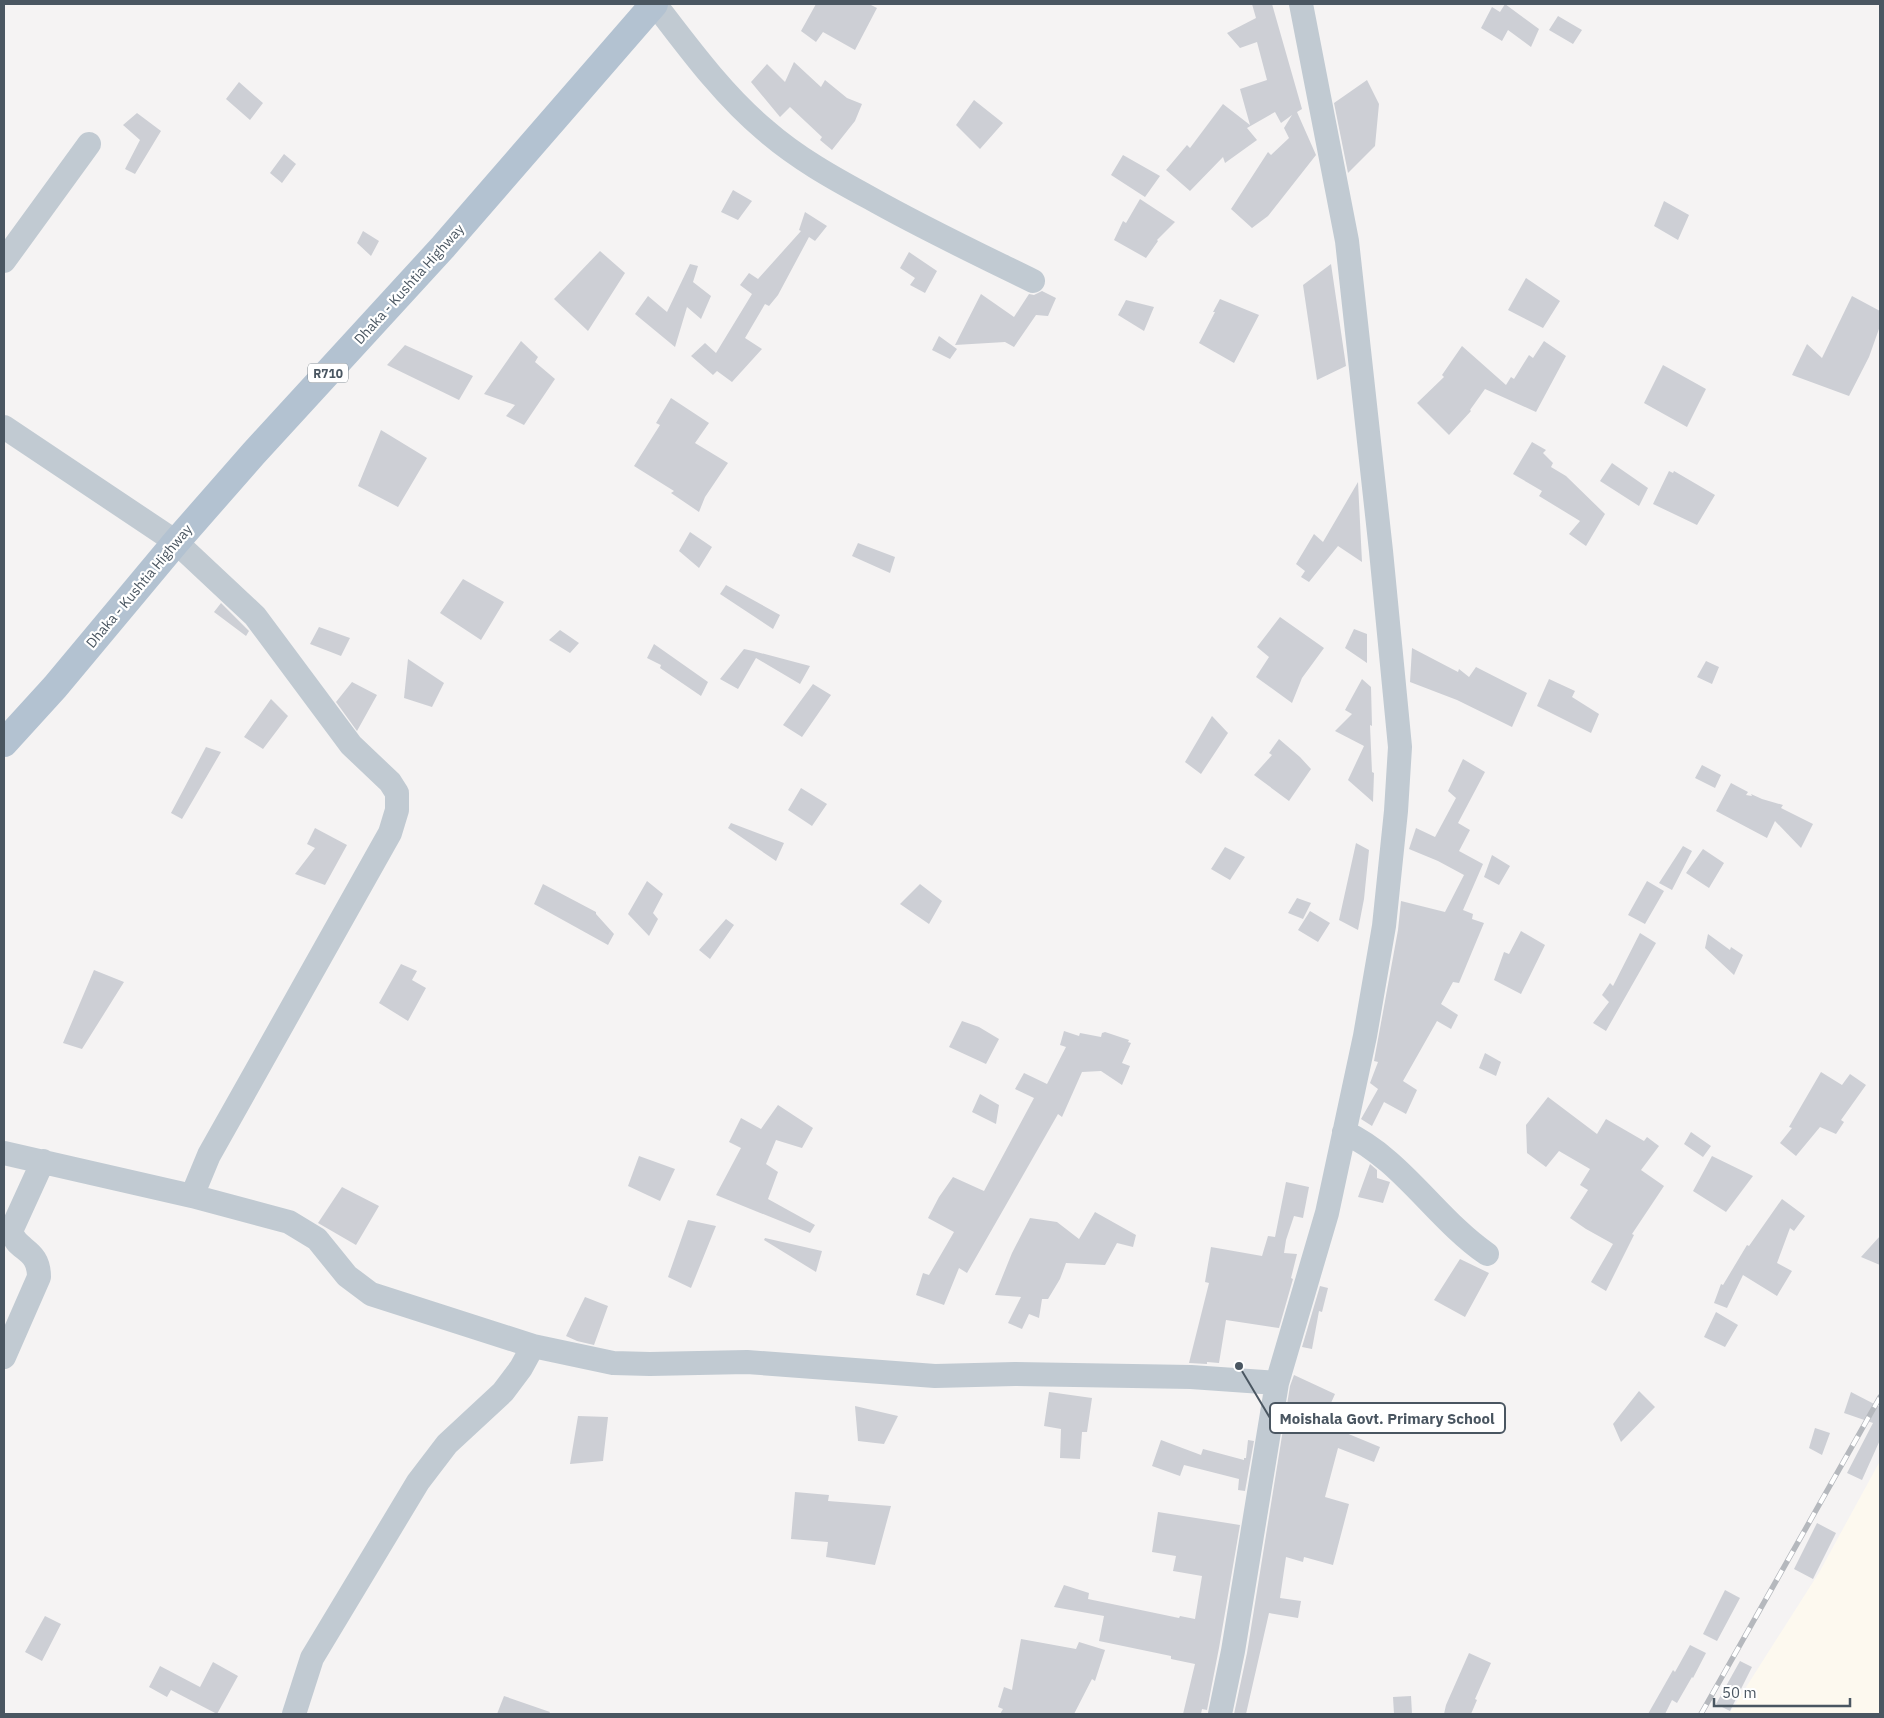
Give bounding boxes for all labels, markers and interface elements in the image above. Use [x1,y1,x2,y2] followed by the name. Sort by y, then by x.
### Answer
[350,220,468,348] street label: Dhaka - Kushtia Highway
[308,363,348,382] road number: R710
[82,520,196,652] street label: Dhaka - Kushtia Highway
[1270,1403,1505,1433] callout: Moishala Govt. Primary School
[1279,1409,1495,1428] text: Moishala Govt. Primary School
[1714,1676,1850,1708] scale bar
[1722,1683,1757,1702] text: 50 m

